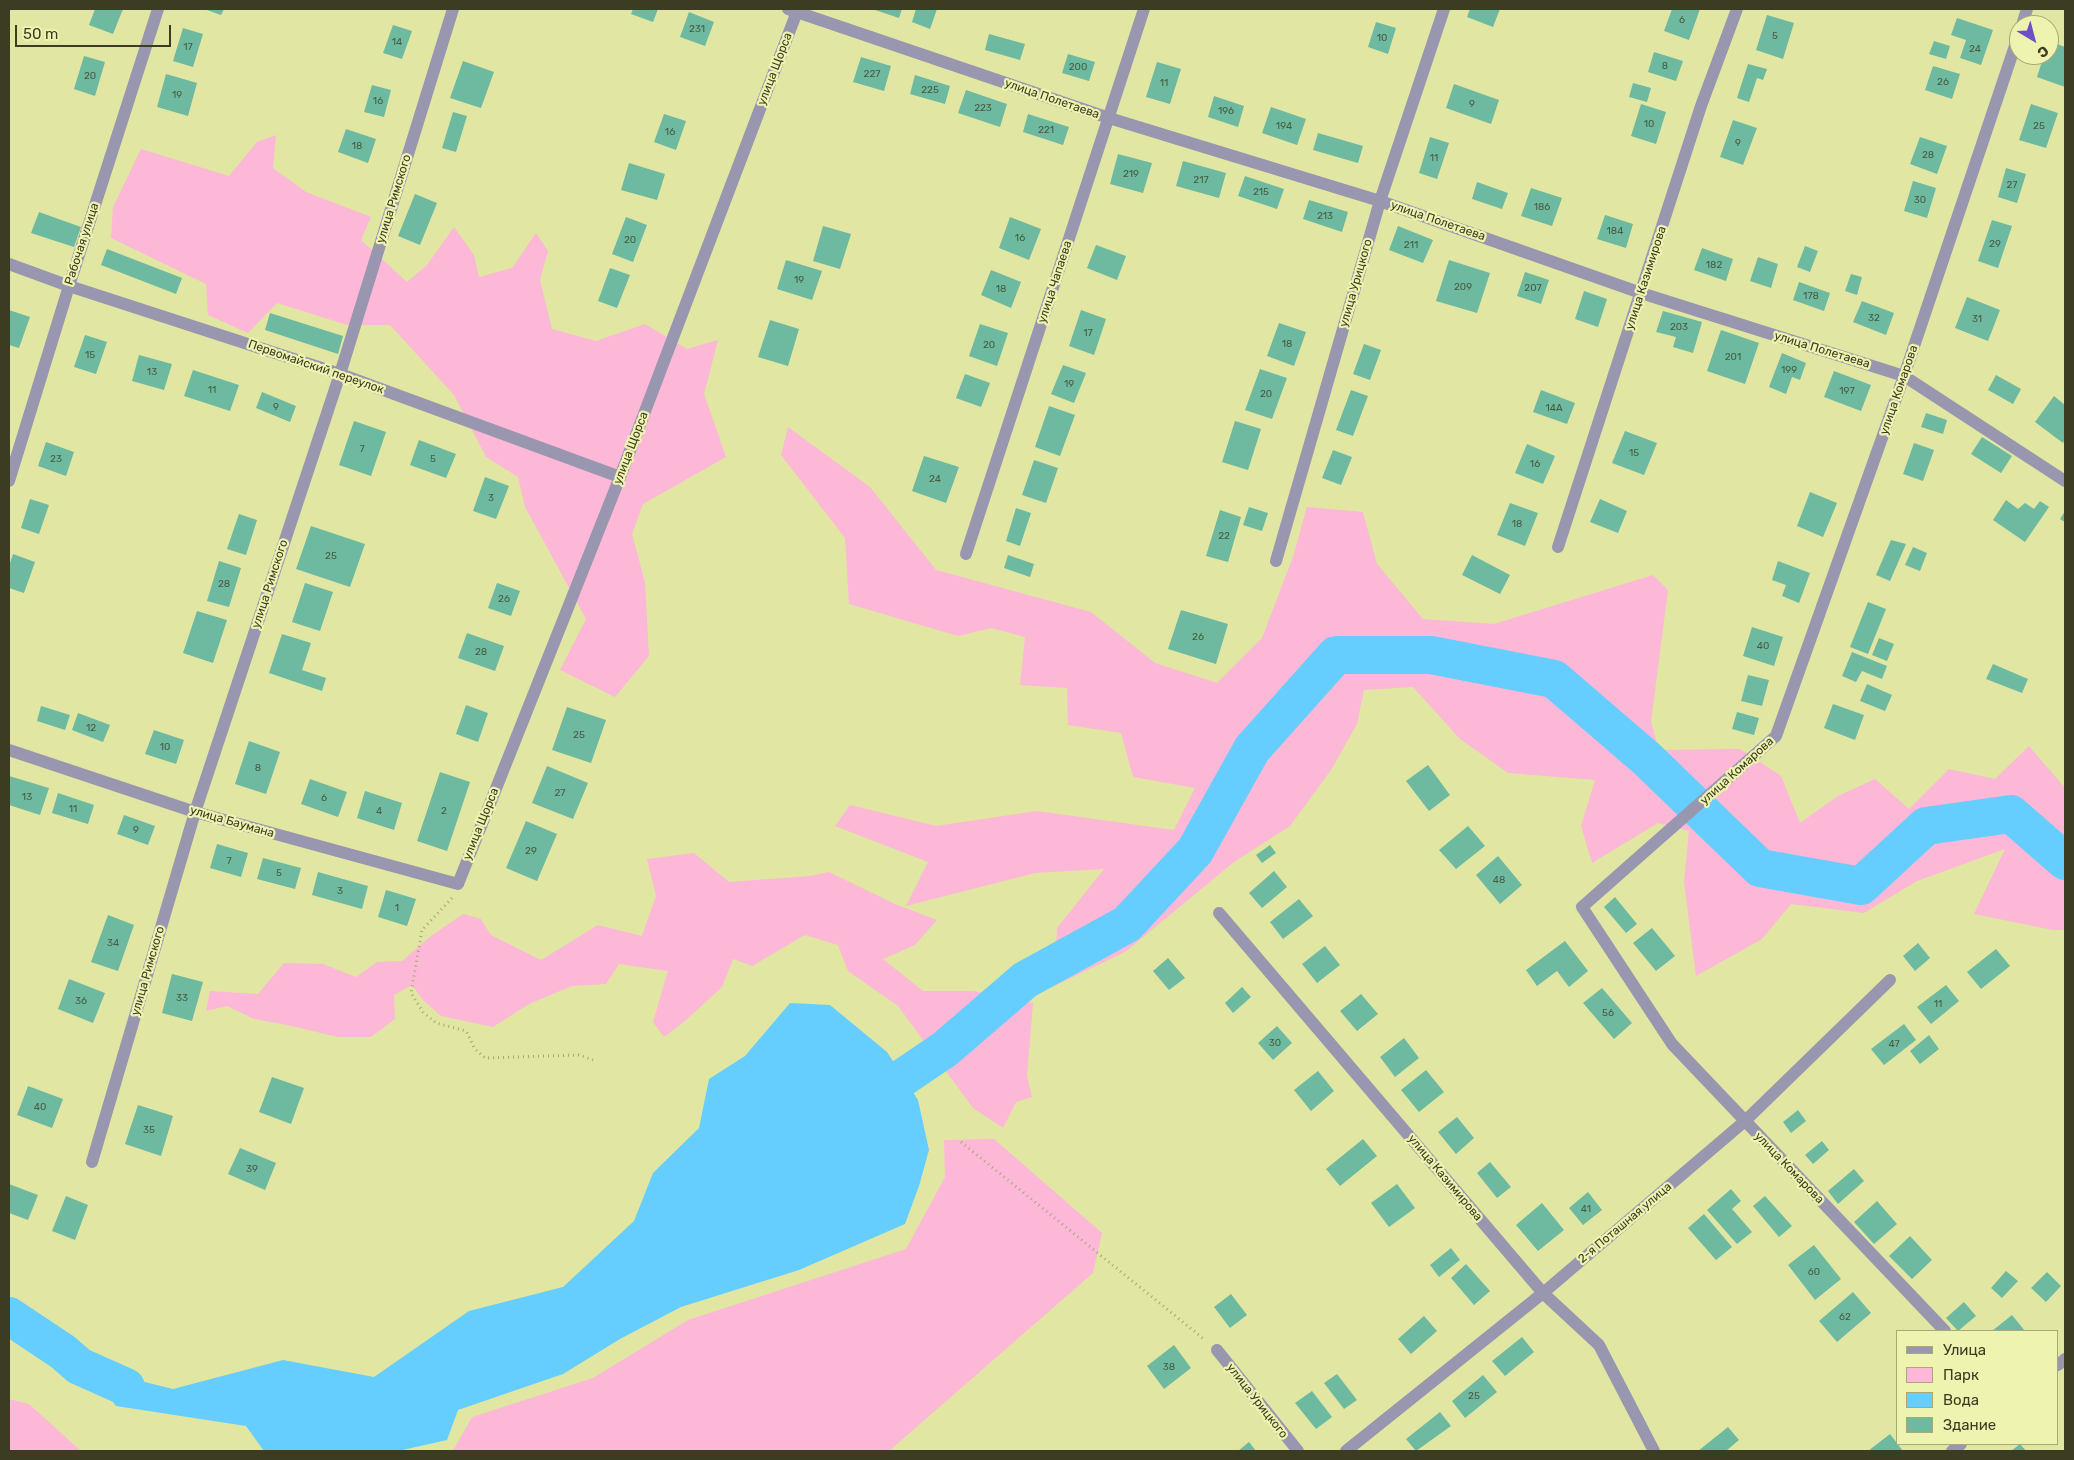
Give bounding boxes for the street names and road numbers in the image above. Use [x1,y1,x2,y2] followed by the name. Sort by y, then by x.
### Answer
[755,31,795,107] street label: улица Щорса
[1003,76,1101,122] street label: улица Полетаева
[374,153,414,245] street label: улица Римского
[1389,198,1487,244] street label: улица Полетаева
[62,201,102,287] street label: Рабочая улица
[1622,224,1670,332] street label: улица Казимирова
[1337,237,1375,329] street label: улица Урицкого
[1035,239,1075,325] street label: улица Чапаева
[1772,329,1872,371] street label: улица Полетаева
[246,337,386,397] street label: Первомайский переулок
[1877,343,1921,437] street label: улица Комарова
[611,410,651,486] street label: улица Щорса
[249,538,291,630] street label: улица Римского
[1697,734,1777,808] street label: улица Комарова
[460,786,502,862] street label: улица Щорса
[188,803,276,841] street label: улица Баумана
[128,925,168,1017] street label: улица Римского
[1751,1129,1827,1207] street label: улица Комарова
[1405,1132,1485,1224] street label: улица Казимирова
[1575,1180,1675,1266] street label: 2-я Поташная улица
[1223,1361,1291,1441] street label: улица Урицкого

